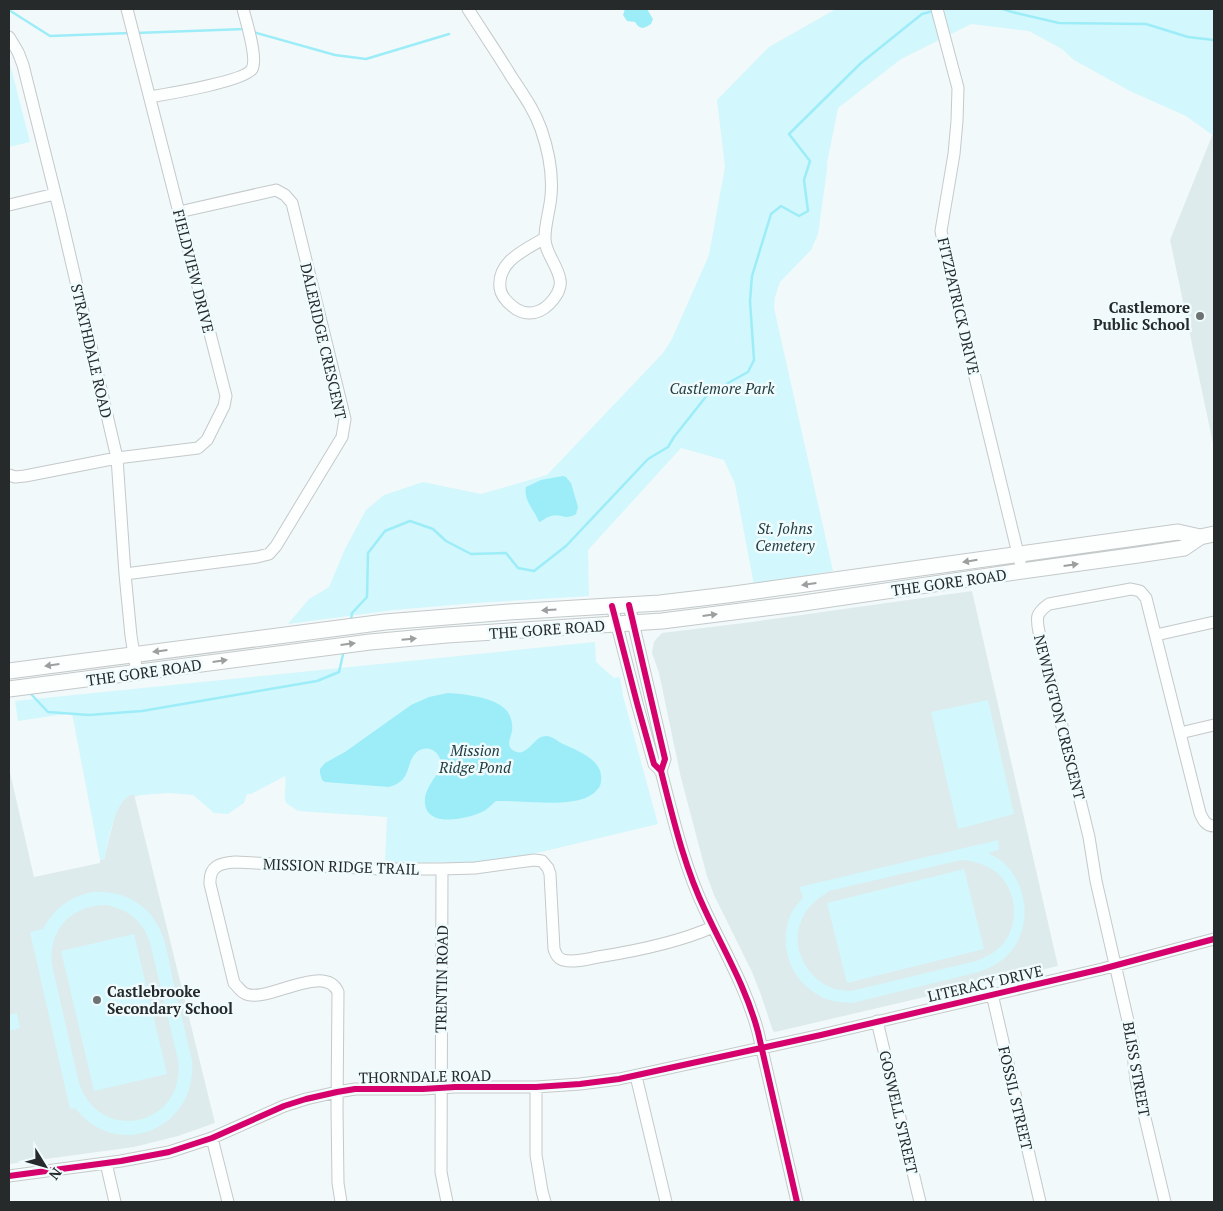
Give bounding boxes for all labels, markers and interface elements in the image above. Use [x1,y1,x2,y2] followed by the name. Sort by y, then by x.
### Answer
[169,207,219,335] street label: FIELDVIEW DRIVE
[934,236,984,376] street label: FITZPATRICK DRIVE
[296,261,352,421] street label: DALERIDGE CRESCENT
[67,282,117,420] street label: STRATHDALE ROAD
[1093,297,1190,334] place label: Castlemore Public School
[1194,310,1206,322] marker: Castlemore Public School
[669,378,775,398] park label: Castlemore Park
[755,518,816,555] park label: St. Johns Cemetery
[962,557,978,565] one-way arrow
[1063,560,1079,568] one-way arrow
[890,564,1008,600] street label: THE GORE ROAD
[801,580,817,588] one-way arrow
[541,606,557,614] one-way arrow
[702,611,718,619] one-way arrow
[488,615,606,643] street label: THE GORE ROAD
[1030,632,1090,802] street label: NEWINGTON CRESCENT
[401,634,417,642] one-way arrow
[341,640,357,648] one-way arrow
[152,647,168,655] one-way arrow
[85,654,203,690] street label: THE GORE ROAD
[212,657,228,665] one-way arrow
[44,661,60,669] one-way arrow
[438,740,512,777] park label: Mission Ridge Pond
[263,853,419,879] street label: MISSION RIDGE TRAIL
[430,925,452,1033] street label: TRENTIN ROAD
[925,960,1045,1006] street label: LITERACY DRIVE
[107,981,233,1018] place label: Castlebrooke Secondary School
[91,994,103,1006] marker: Castlebrooke Secondary School
[1119,1020,1155,1118] street label: BLISS STREET
[994,1044,1038,1152] street label: FOSSIL STREET
[875,1048,923,1176] street label: GOSWELL STREET
[358,1065,492,1087] street label: THORNDALE ROAD
[20,1141,70,1191] north arrow
[45,1164,67,1184] text: N

